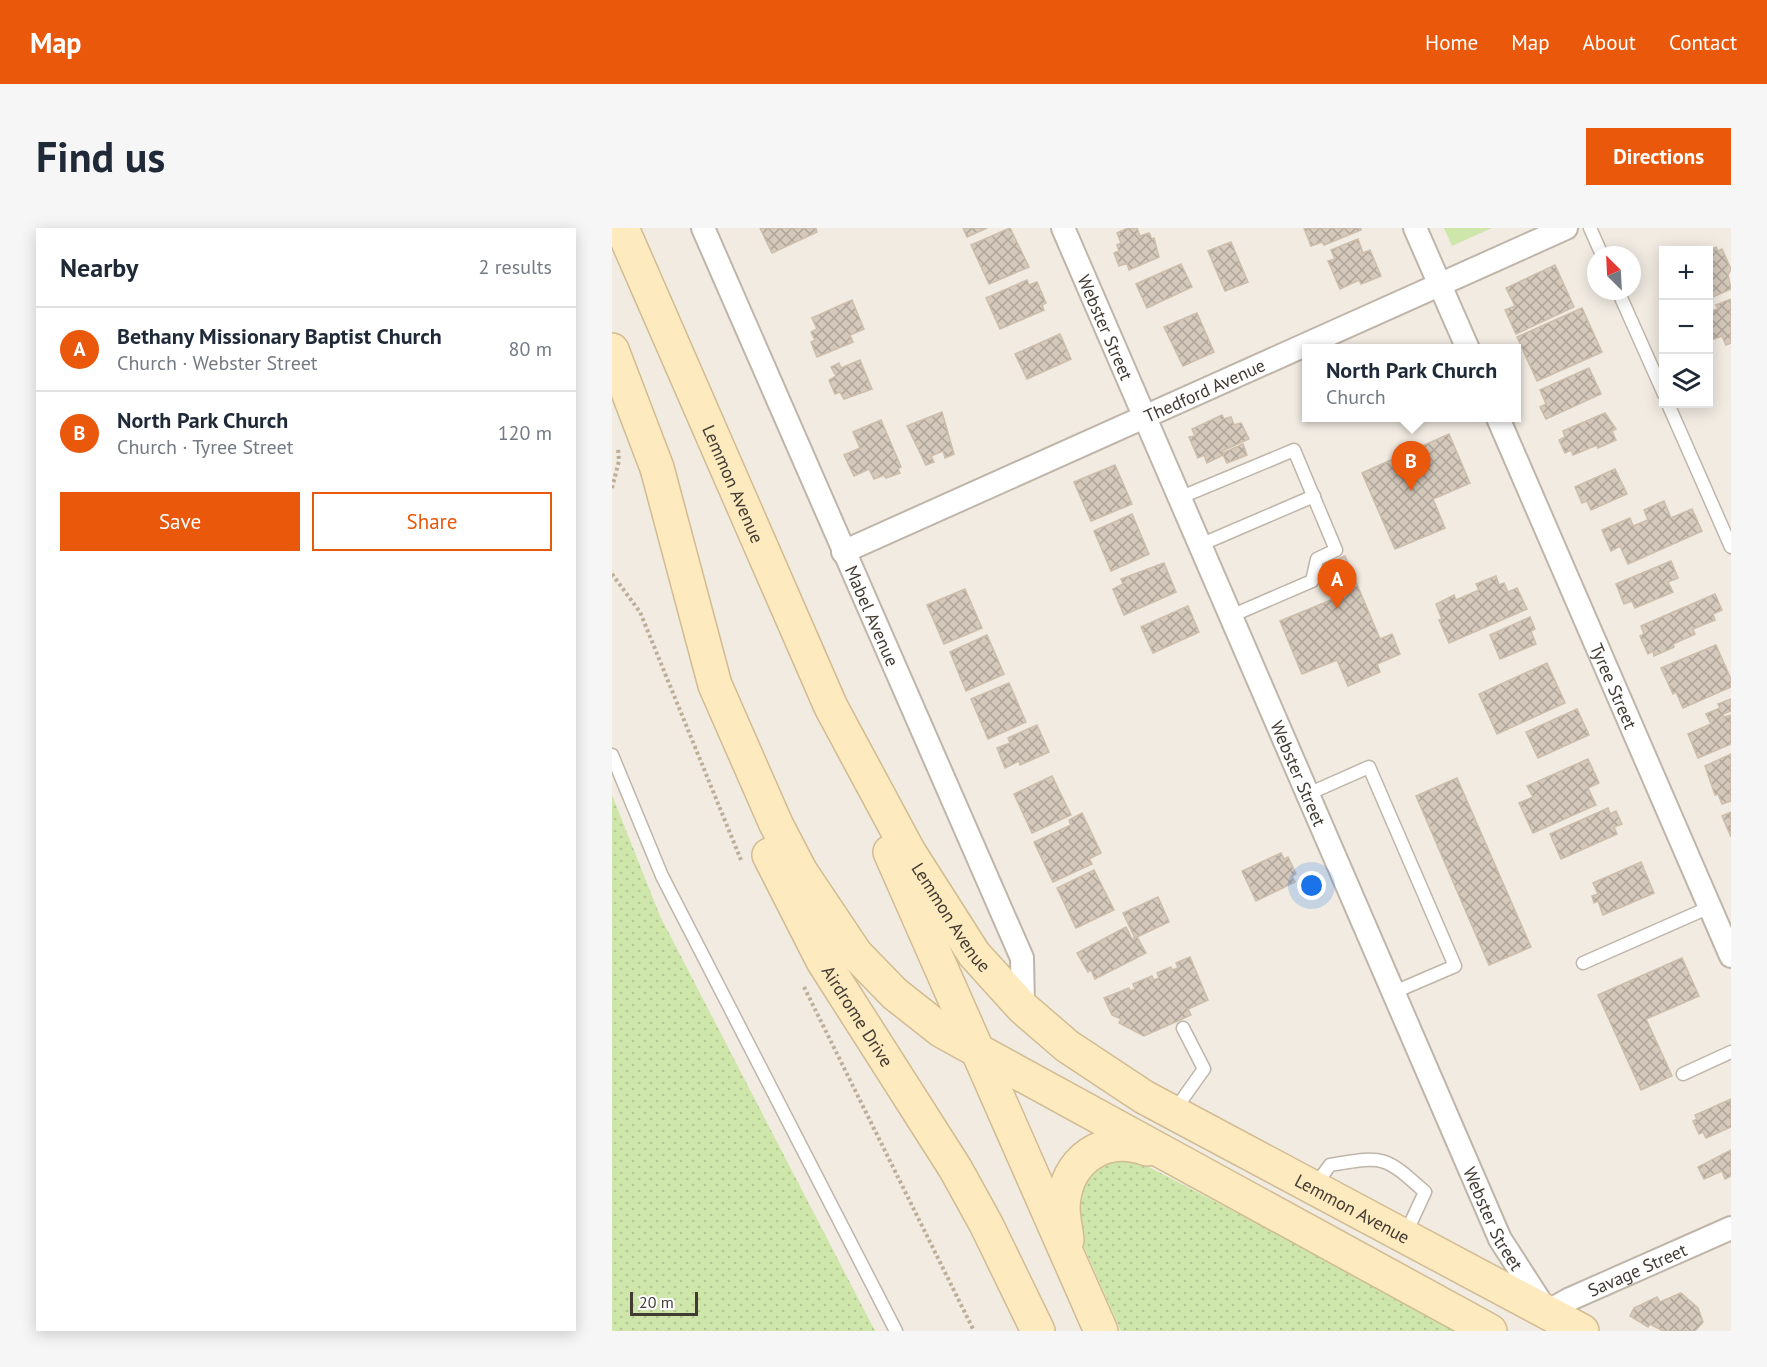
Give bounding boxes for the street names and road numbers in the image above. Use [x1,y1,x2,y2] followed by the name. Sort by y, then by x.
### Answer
[1073,271,1139,383] street label: Webster Street
[1140,353,1268,427] street label: Thedford Avenue
[698,421,769,546] street label: Lemmon Avenue
[840,562,905,670] street label: Mabel Avenue
[1585,640,1643,732] street label: Tyree Street
[1266,717,1332,830] street label: Webster Street
[907,858,996,977] street label: Lemmon Avenue
[817,961,899,1071] street label: Airdrome Drive
[1459,1163,1529,1275] street label: Webster Street
[1291,1168,1414,1248] street label: Lemmon Avenue
[1584,1238,1690,1301] street label: Savage Street

